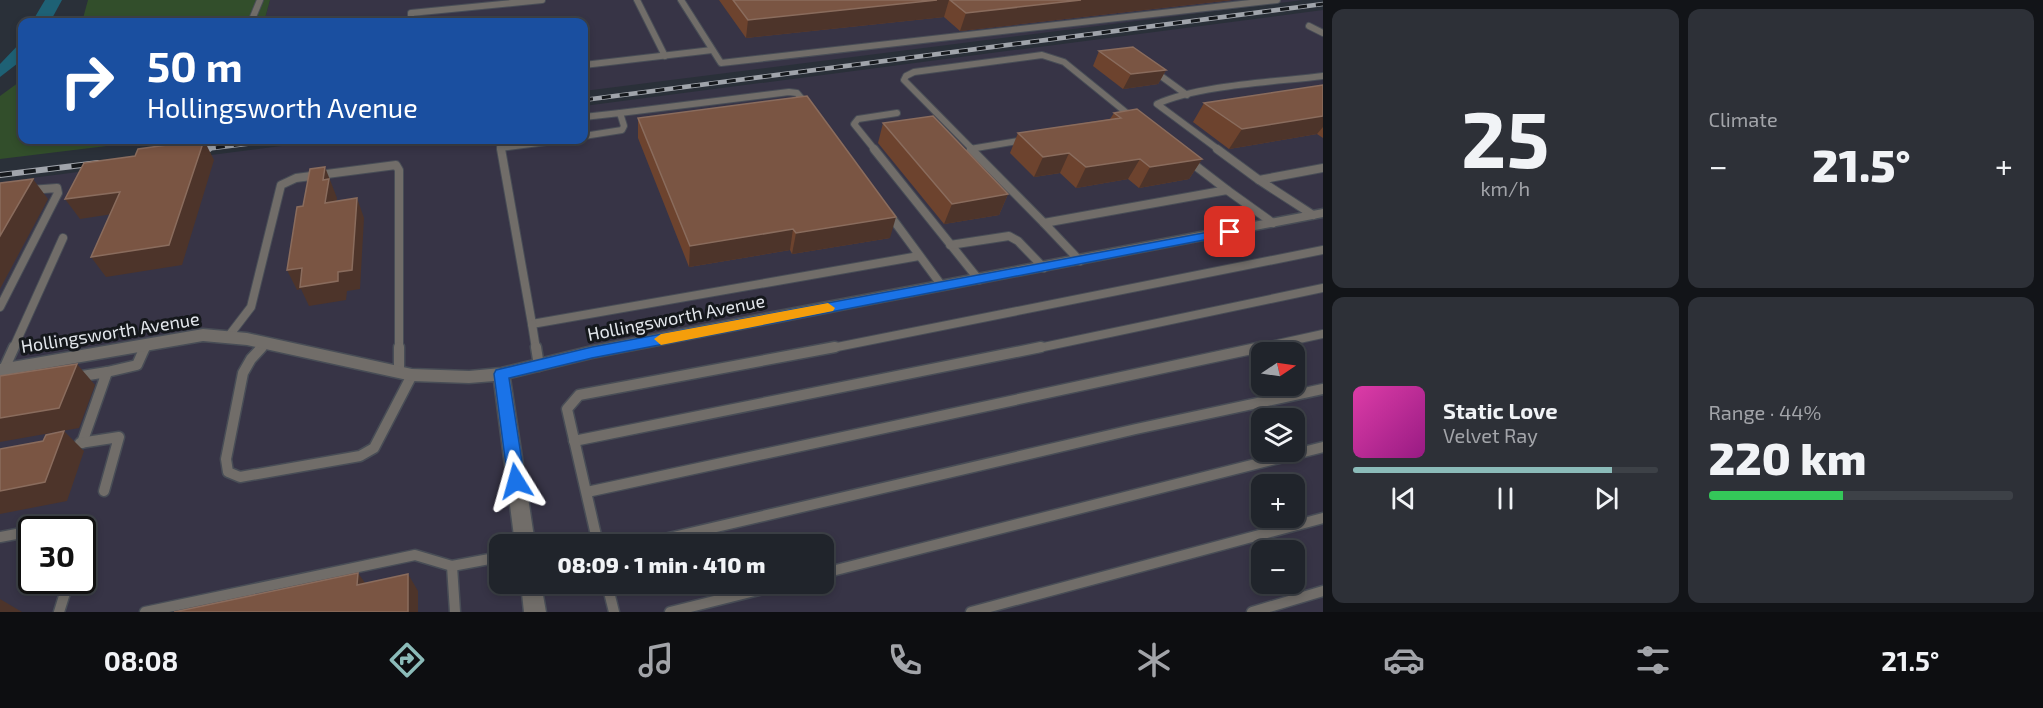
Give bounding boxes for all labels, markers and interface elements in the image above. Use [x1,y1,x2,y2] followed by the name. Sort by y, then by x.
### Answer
[147,40,243,90] text: 50 m
[48,42,126,120] icon: right
[1461,90,1549,184] text: 25
[147,91,418,123] text: Hollingsworth Avenue
[1709,107,1778,131] text: Climate
[1812,137,1911,191] text: 21.5°
[1709,145,1728,185] text: −
[1995,145,2013,185] text: +
[1480,176,1530,200] text: km/h
[1204,206,1255,257] pin
[1213,215,1246,248] icon: arrive
[585,289,767,345] street label: Hollingsworth Avenue
[19,307,201,357] street label: Hollingsworth Avenue
[1251,342,1305,396] north arrow
[1251,342,1305,594] map controls
[1443,397,1558,423] text: Static Love
[1709,400,1821,424] text: Range · 44%
[1251,408,1305,462] button: layers
[1443,423,1538,447] text: Velvet Ray
[1709,430,1866,484] text: 220 km
[484,449,548,513] position arrow
[1251,474,1305,528] button: +
[1387,482,1420,515] icon: previous
[1489,482,1522,515] icon: pause
[1590,482,1623,515] icon: next
[18,516,96,594] speed limit sign: 30
[1251,540,1305,594] button: −
[558,551,765,577] text: 08:09 · 1 min · 410 m
[386,639,428,681] icon: directions
[635,639,677,681] icon: music
[884,639,926,681] icon: phone
[1133,639,1175,681] icon: climate
[1383,639,1425,681] icon: car
[1632,639,1674,681] icon: filters
[104,644,178,676] text: 08:08
[1881,644,1939,676] text: 21.5°

